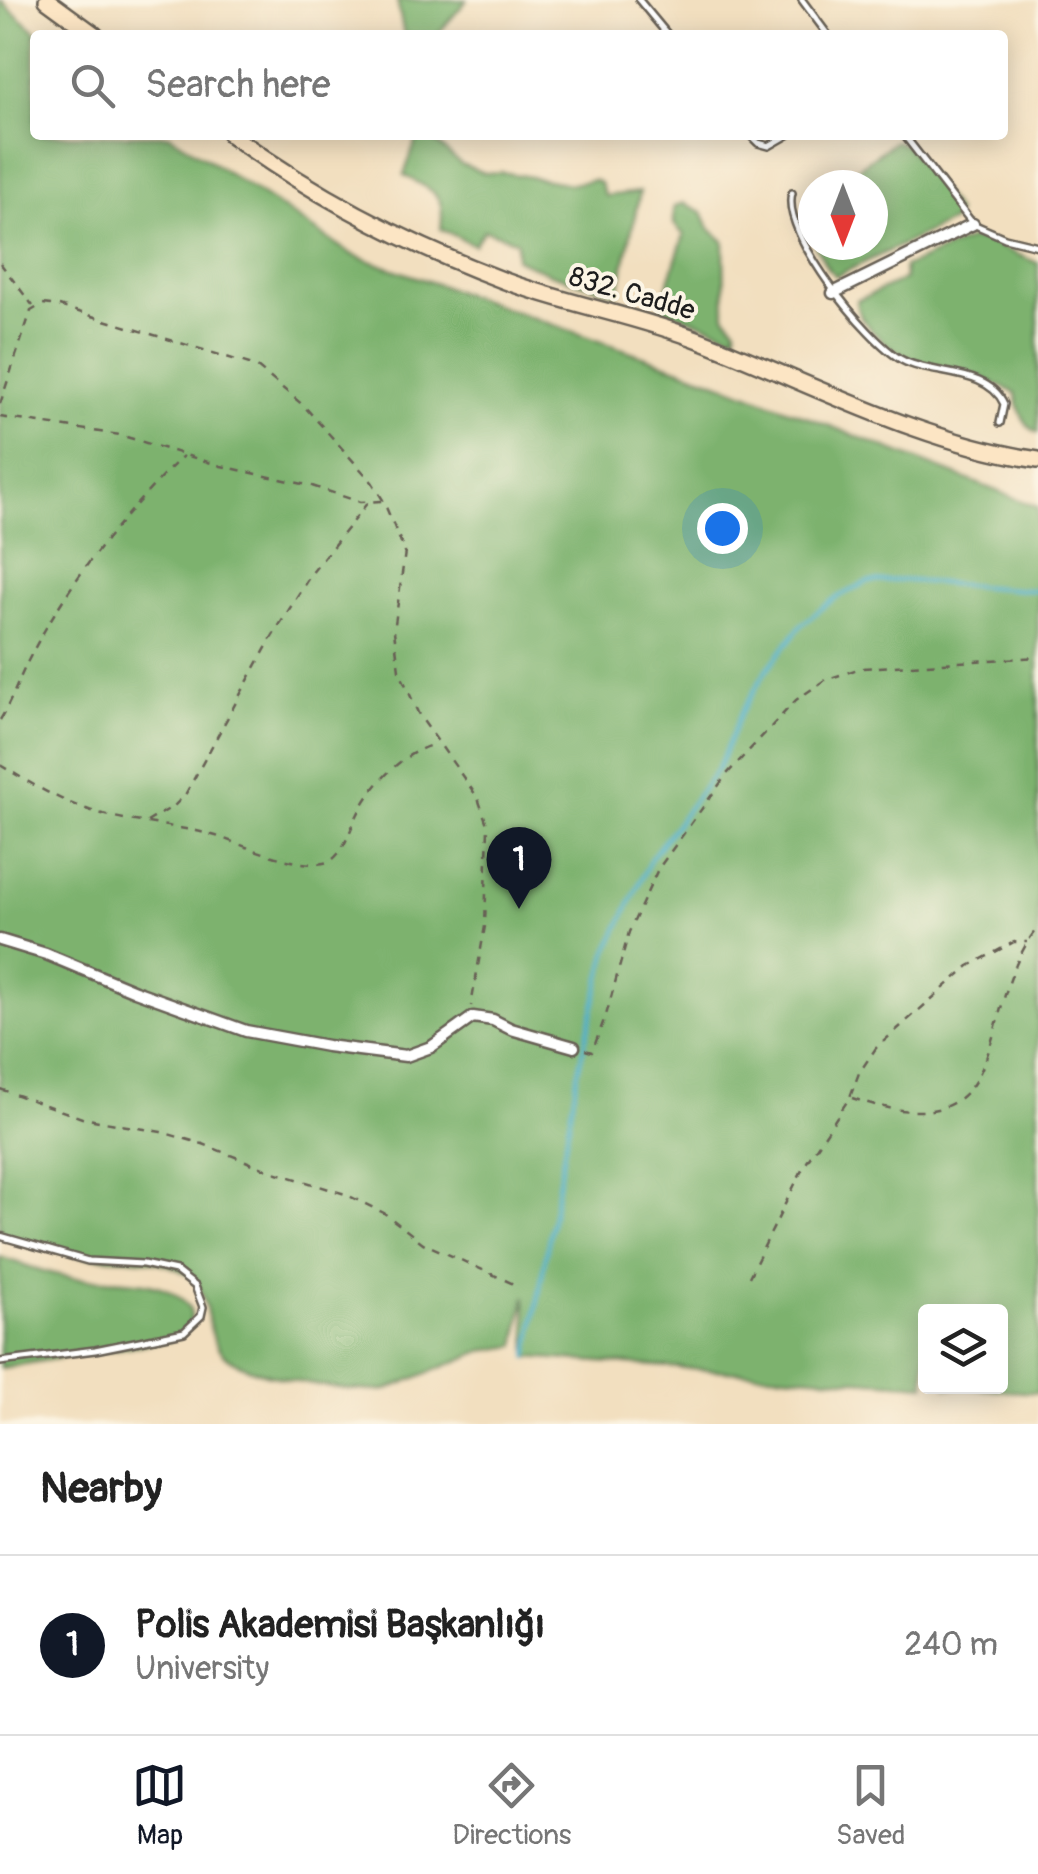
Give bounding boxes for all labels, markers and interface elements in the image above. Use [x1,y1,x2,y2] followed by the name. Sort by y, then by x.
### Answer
[30,30,1008,140] search box
[65,58,120,113] icon: search
[145,61,331,109] text: Search here
[798,170,888,260] north arrow
[565,259,699,329] street label: 832. Cadde
[697,503,748,554] your location
[486,826,552,909] pin: 1
[918,1304,1008,1394] map controls
[918,1304,1008,1394] button: layers
[40,1463,162,1515] text: Nearby
[135,1601,545,1649] text: Polis Akademisi Başkanlığı
[66,1625,79,1665] text: 1
[904,1625,998,1665] text: 240 m
[135,1649,269,1689] text: University
[132,1758,187,1853] tab: Map
[452,1758,571,1853] tab: Directions
[836,1758,906,1853] tab: Saved

